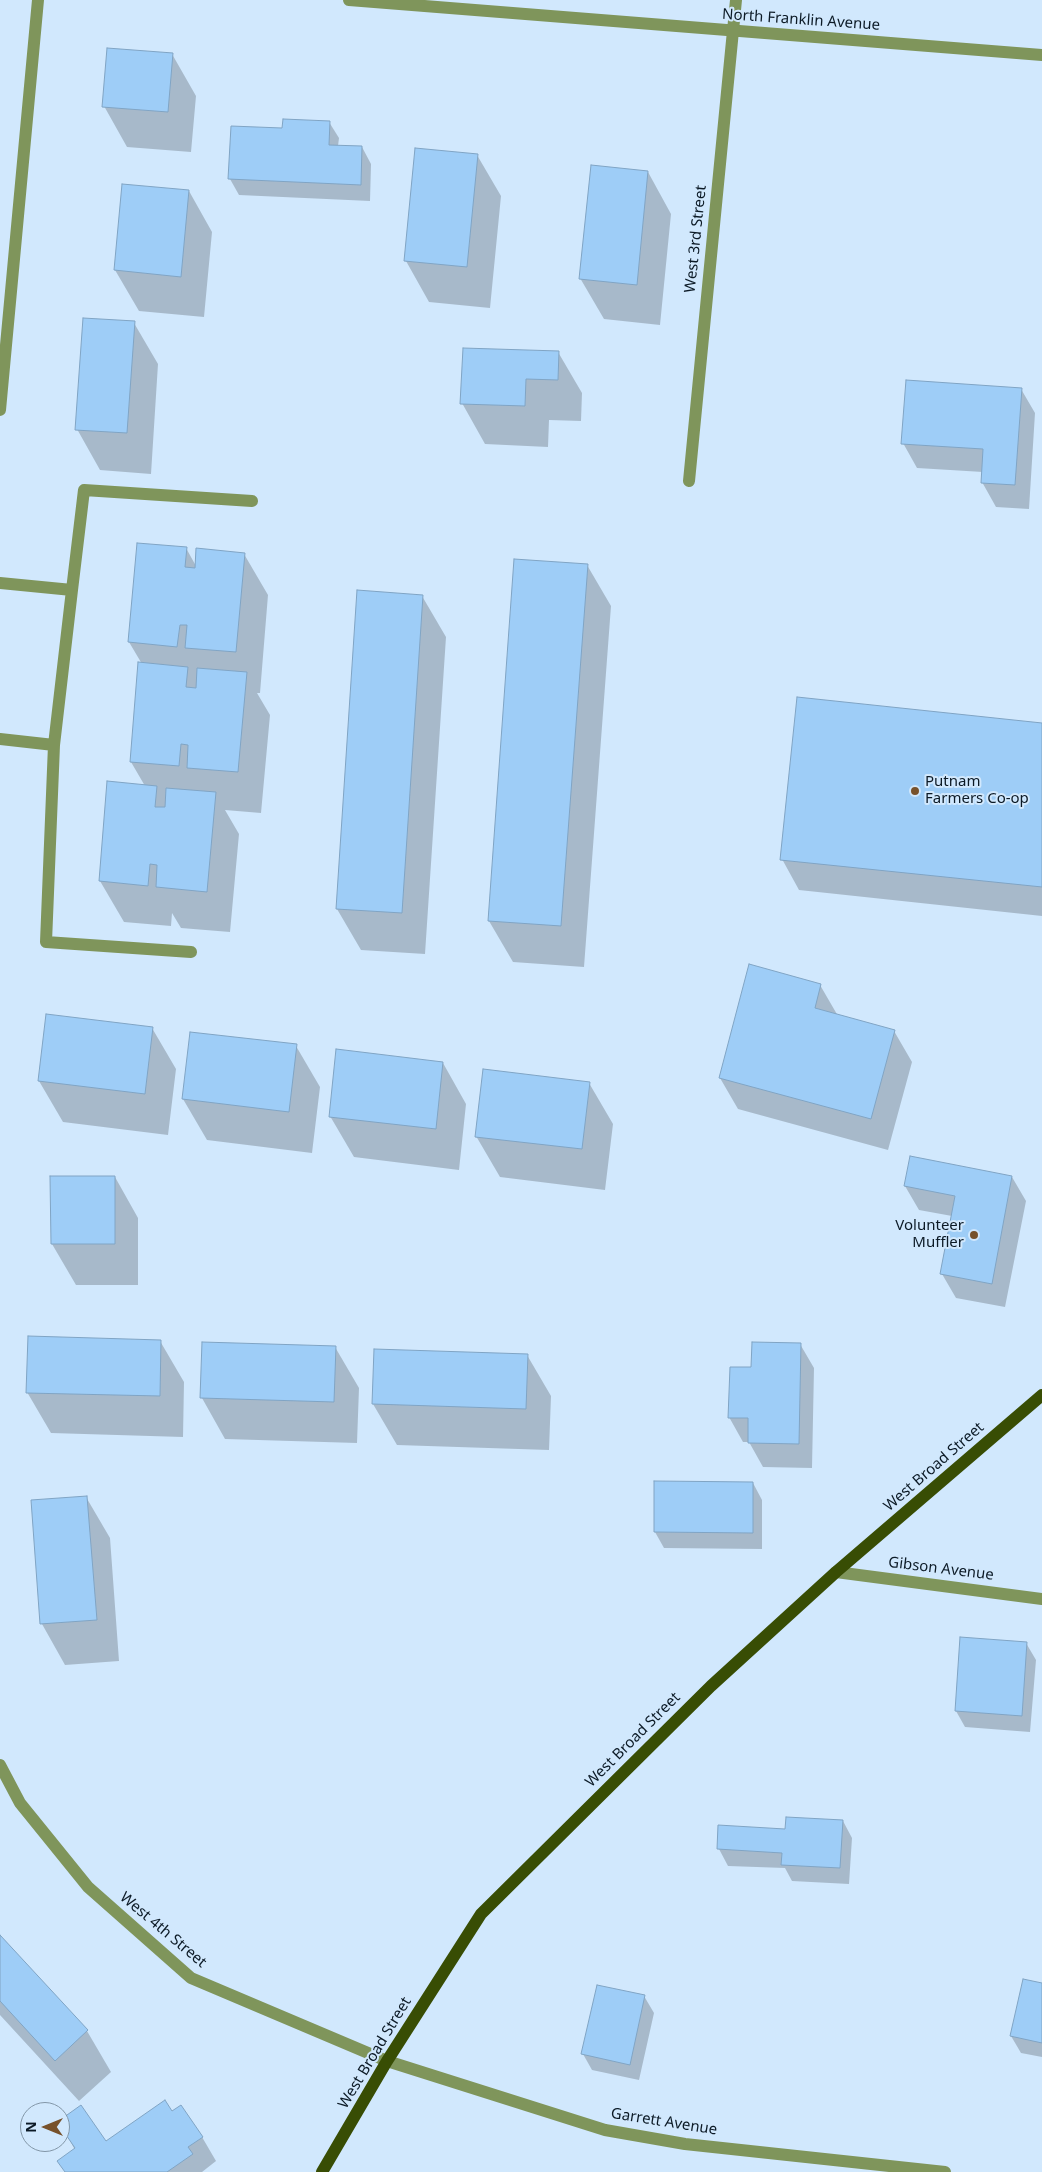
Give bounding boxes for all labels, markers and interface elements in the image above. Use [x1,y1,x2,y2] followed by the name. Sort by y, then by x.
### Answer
[721,6,881,34] street label: North Franklin Avenue
[681,184,711,294] street label: West 3rd Street
[925,773,1029,808] place label: Putnam Farmers Co-op
[909,785,921,797] marker: Putnam Farmers Co-op
[895,1217,964,1252] place label: Volunteer Muffler
[968,1229,980,1241] marker: Volunteer Muffler
[880,1419,988,1515] street label: West Broad Street
[887,1554,995,1584] street label: Gibson Avenue
[582,1689,684,1791] street label: West Broad Street
[116,1889,210,1971] street label: West 4th Street
[335,1994,415,2112] street label: West Broad Street
[20,2102,70,2152] north arrow
[610,2105,718,2139] street label: Garrett Avenue
[21,2121,40,2133] text: N

